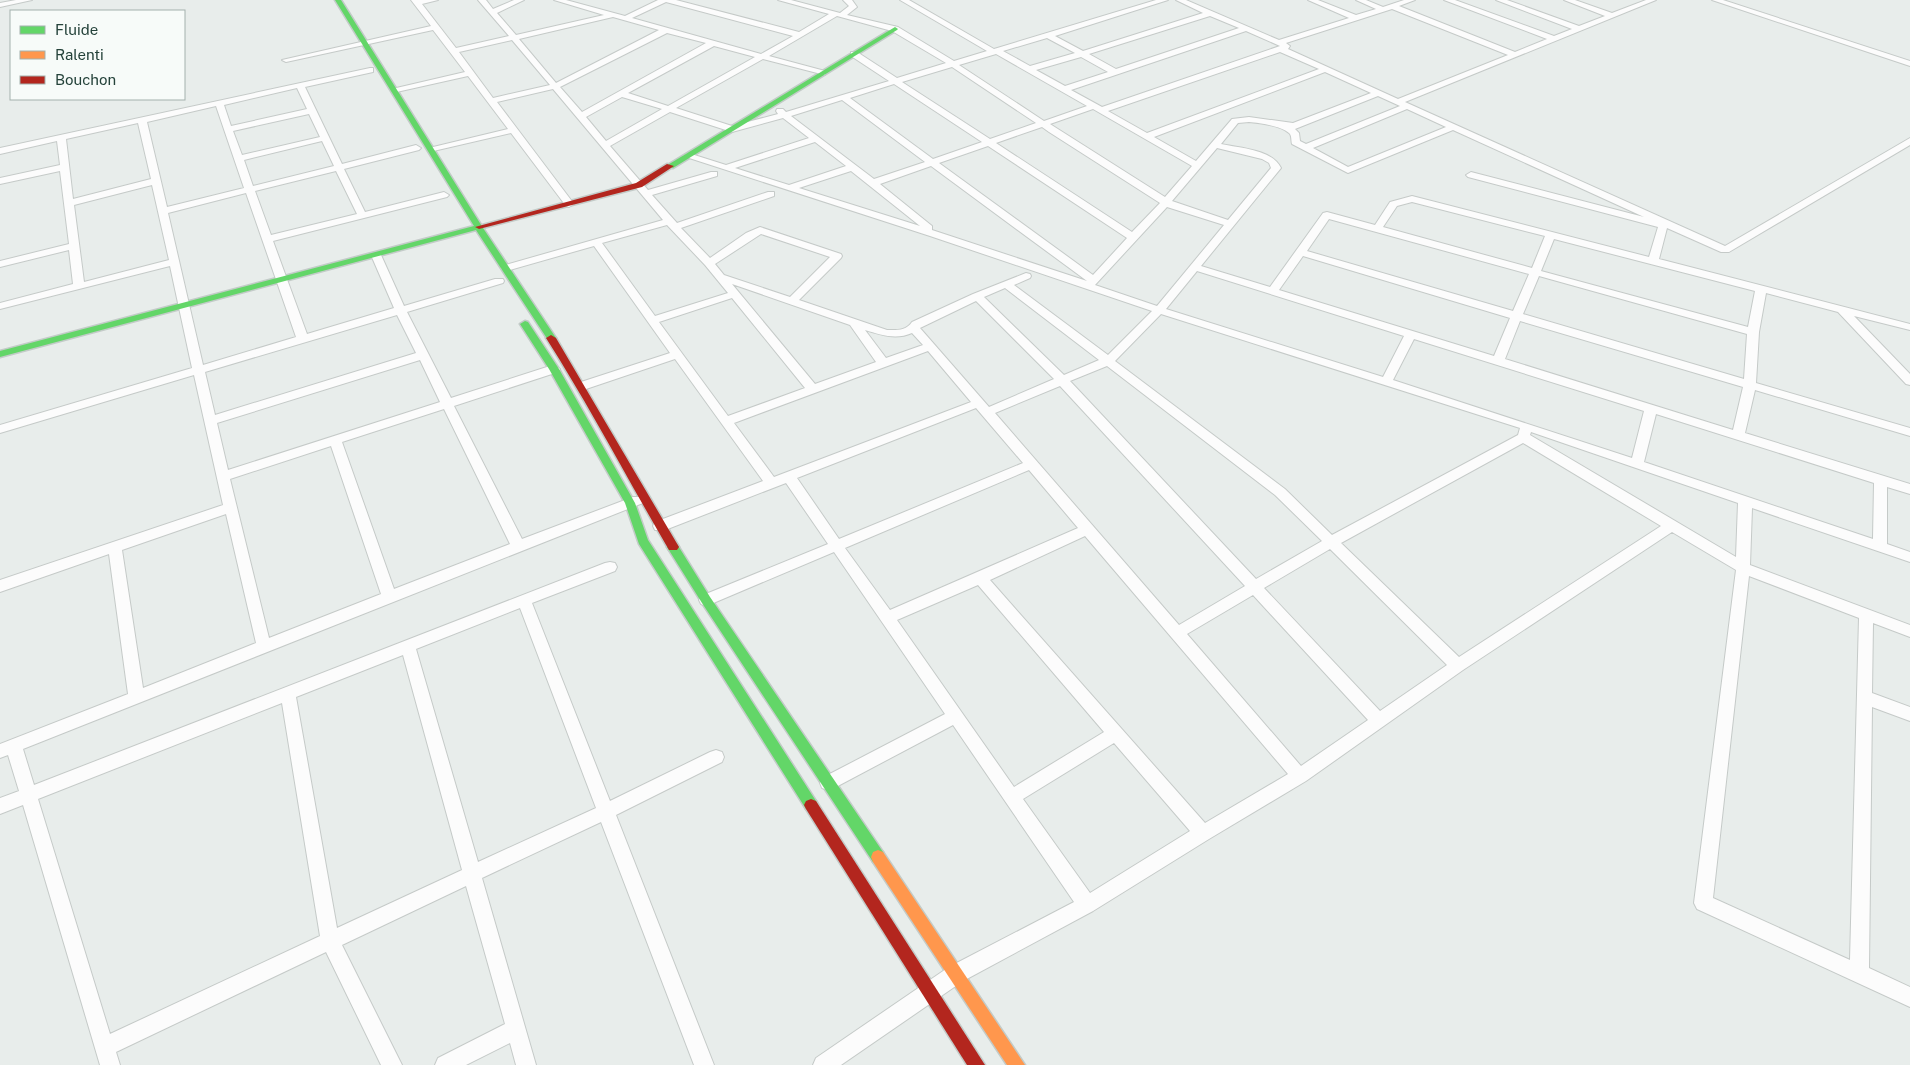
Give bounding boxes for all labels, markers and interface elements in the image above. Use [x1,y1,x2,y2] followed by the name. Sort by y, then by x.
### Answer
[10,10,185,100] legend
[55,21,98,38] text: Fluide
[55,46,104,63] text: Ralenti
[55,71,116,88] text: Bouchon

